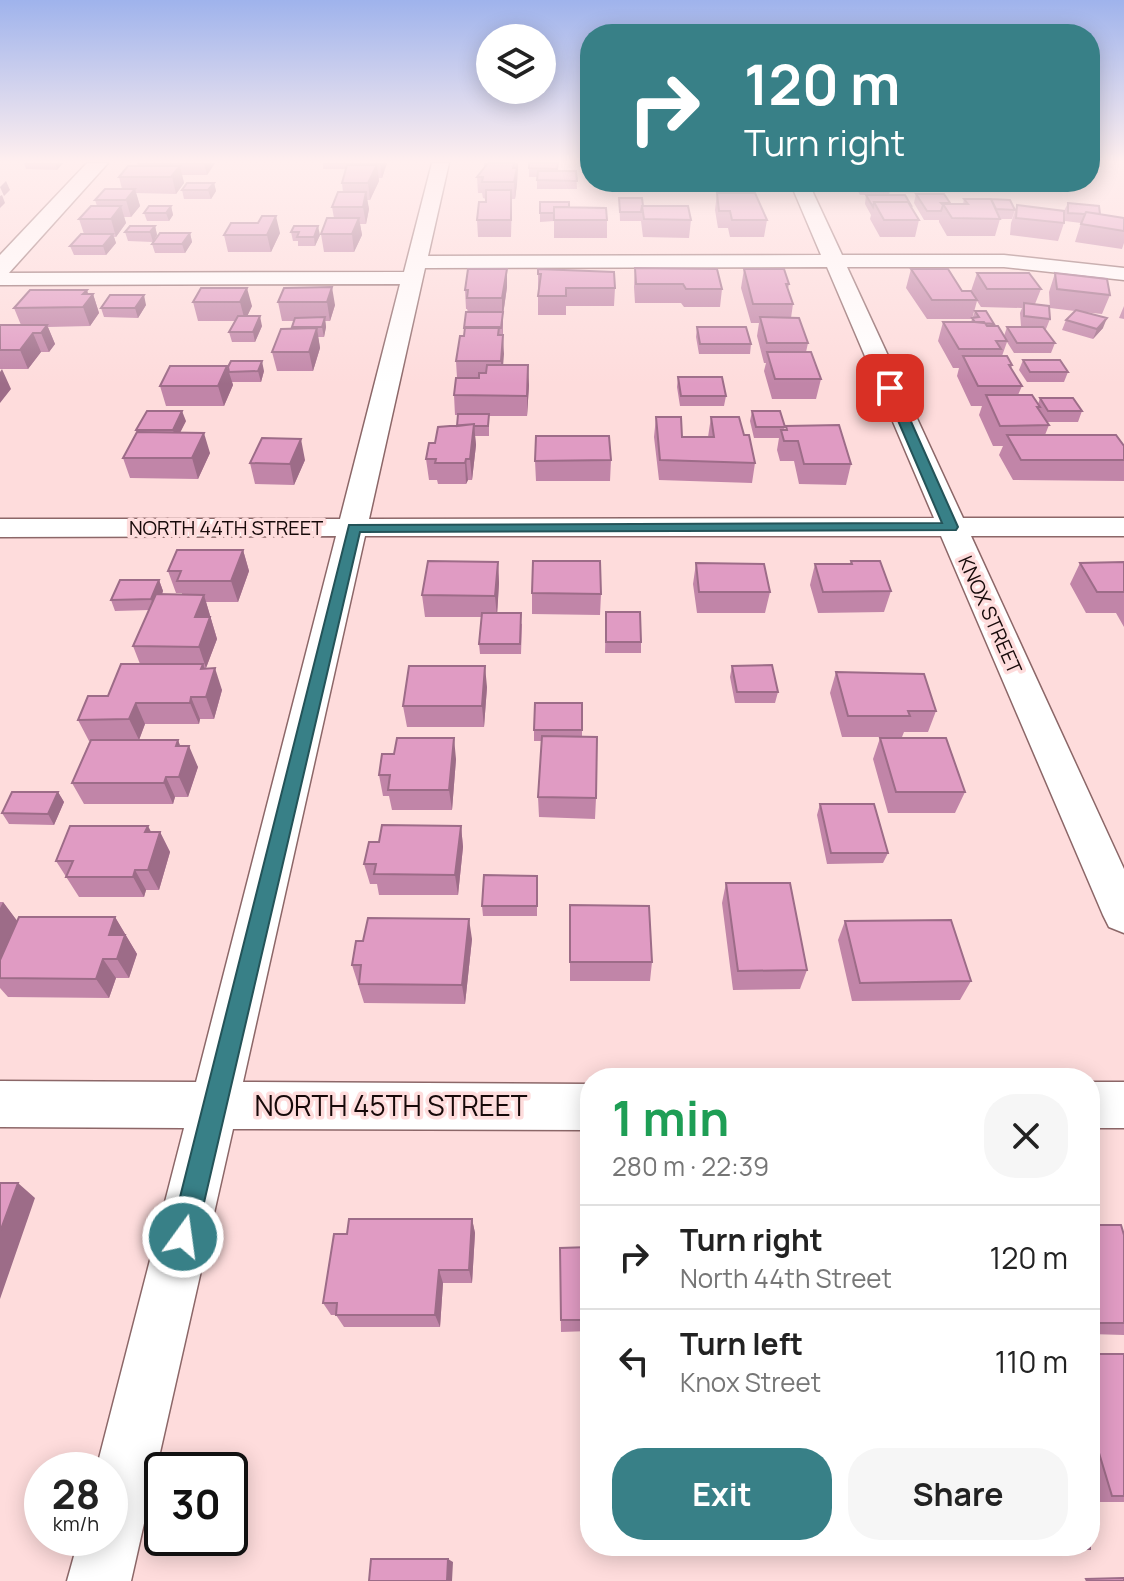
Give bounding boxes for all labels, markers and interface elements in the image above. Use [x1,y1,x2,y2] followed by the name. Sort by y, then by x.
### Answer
[476,24,556,104] map controls
[476,24,556,104] button: layers
[744,45,900,122] text: 120 m
[612,56,716,160] icon: right
[744,118,905,167] text: Turn right
[856,354,924,422] pin
[868,366,912,410] icon: arrive
[129,514,323,541] street label: NORTH 44TH STREET
[952,551,1029,678] street label: KNOX STREET
[612,1085,729,1150] text: 1 min
[255,1086,528,1124] street label: NORTH 45TH STREET
[984,1094,1068,1178] button: close
[612,1148,769,1184] text: 280 m · 22:39
[141,1195,225,1279] position arrow
[680,1219,823,1260] text: Turn right
[612,1235,656,1279] icon: right
[989,1237,1068,1278] text: 120 m
[680,1260,892,1296] text: North 44th Street
[680,1323,803,1364] text: Turn left
[612,1339,656,1383] icon: left
[995,1341,1068,1382] text: 110 m
[680,1364,821,1400] text: Knox Street
[612,1448,832,1540] button: Exit
[848,1448,1068,1540] button: Share
[144,1452,248,1556] speed limit sign: 30
[52,1466,100,1521] text: 28
[53,1510,99,1537] text: km/h

